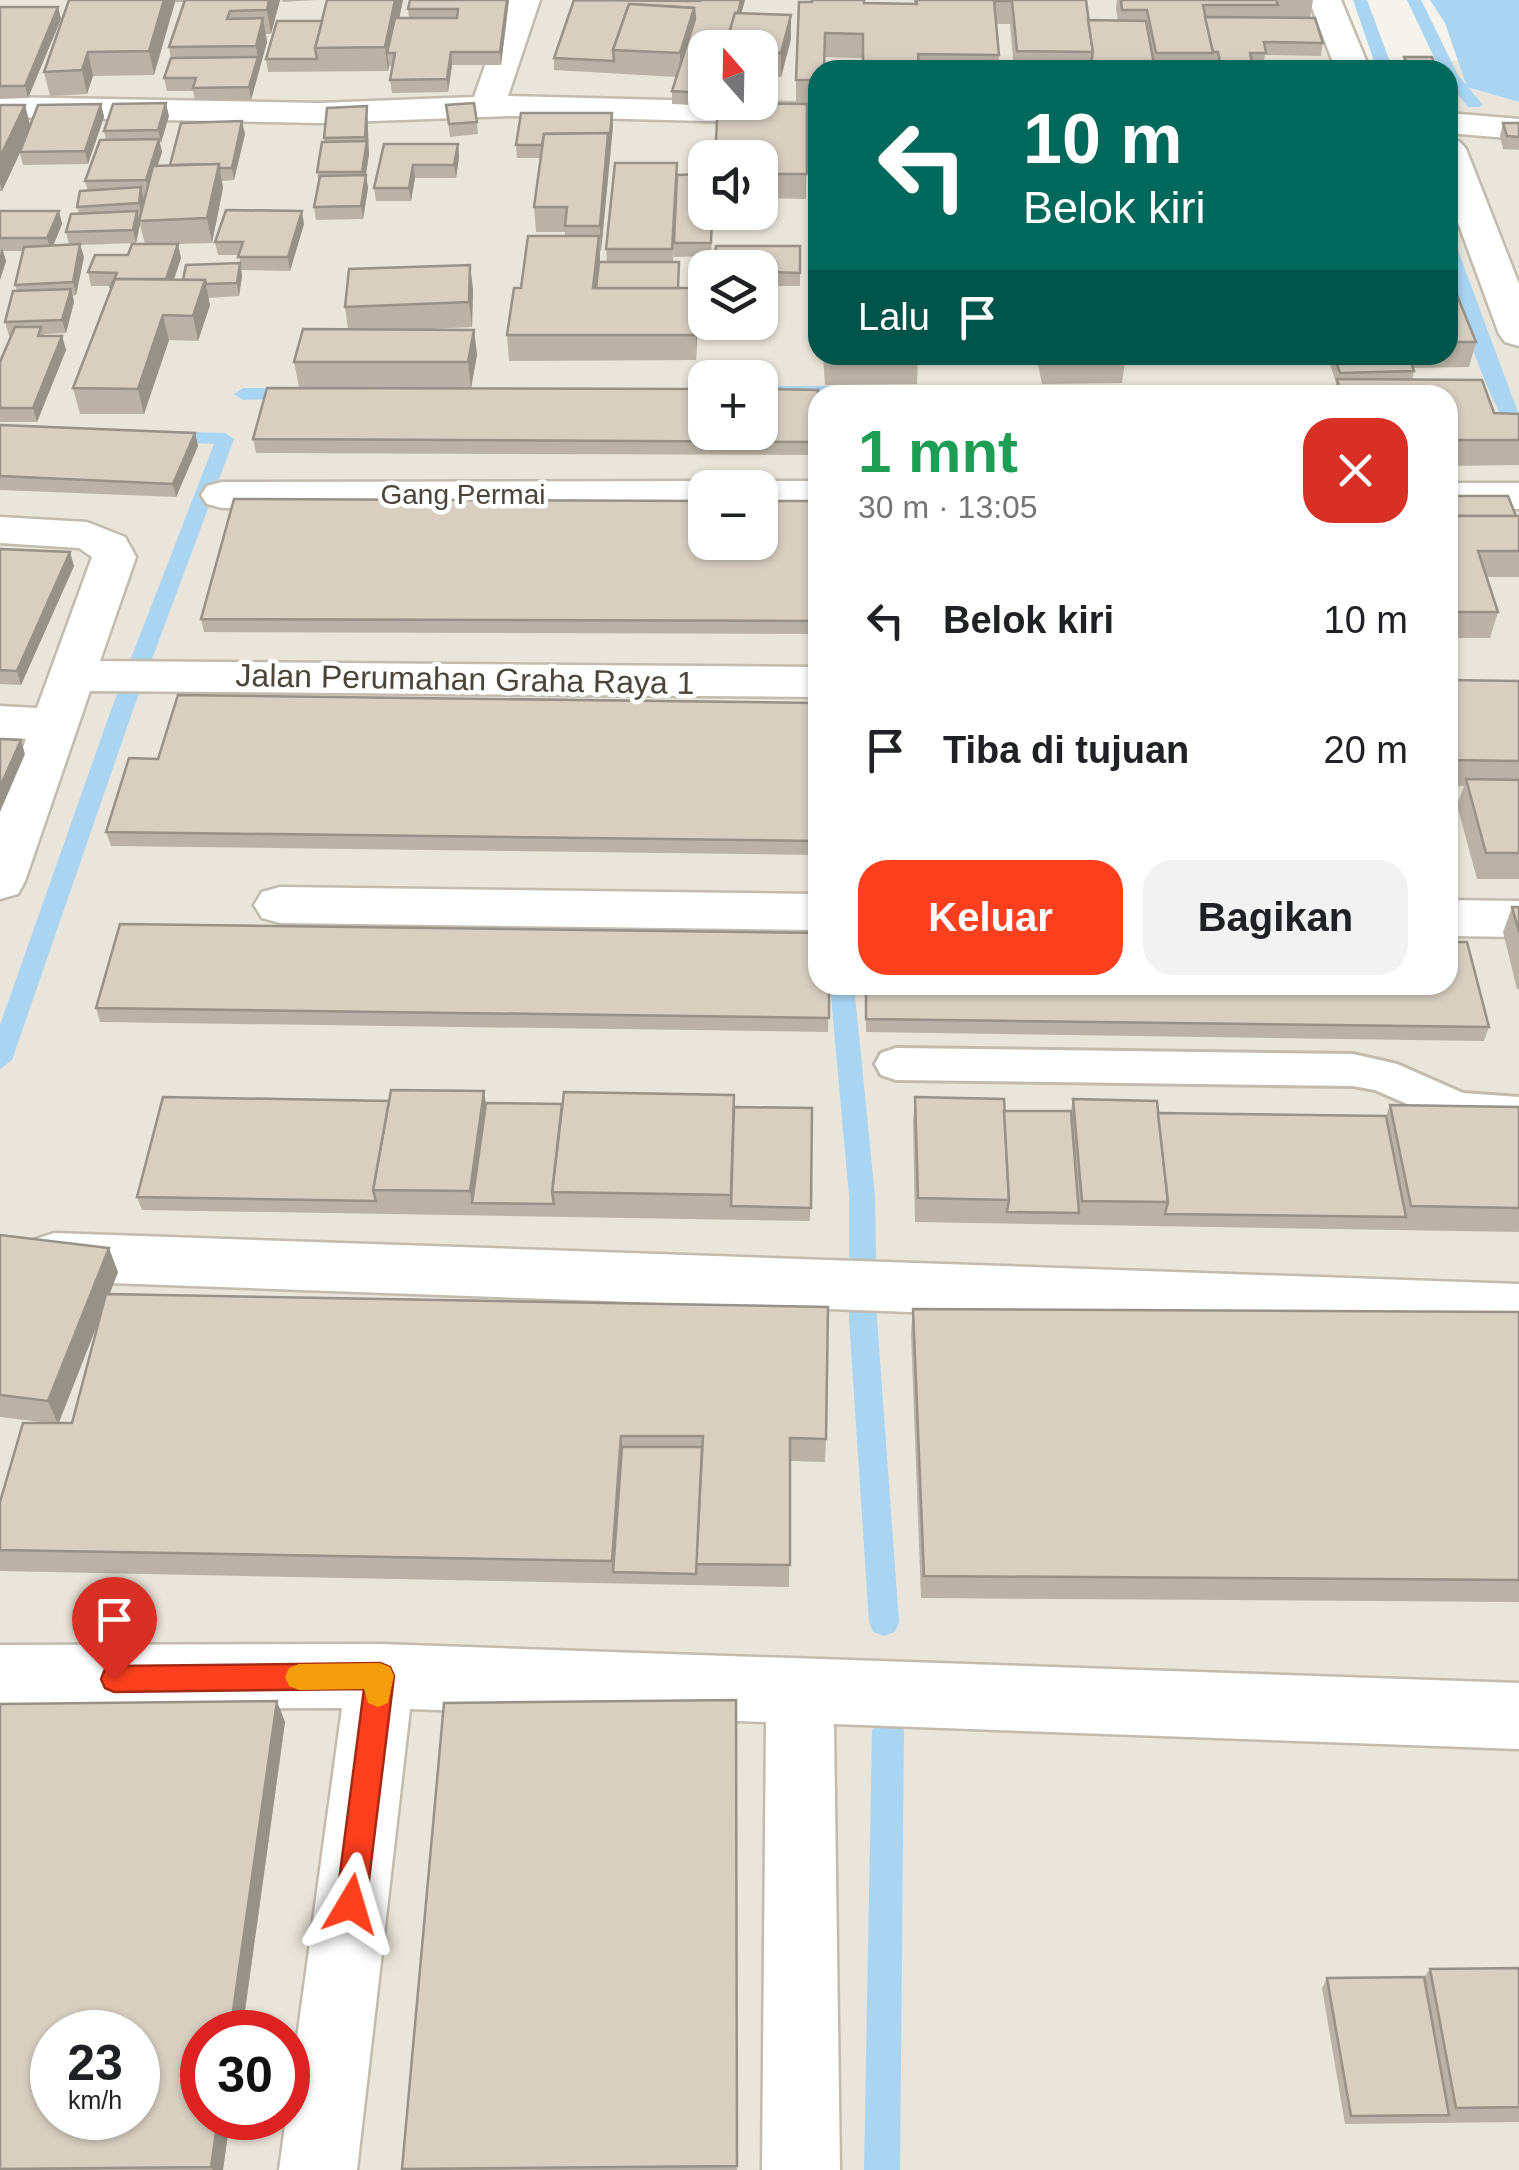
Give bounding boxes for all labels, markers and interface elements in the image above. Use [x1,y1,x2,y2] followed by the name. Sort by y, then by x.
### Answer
[688,30,778,120] north arrow
[688,30,778,560] map controls
[858,100,988,230] icon: left
[1023,100,1183,178] text: 10 m
[688,140,778,230] button: sound
[1023,182,1206,233] text: Belok kiri
[688,250,778,340] button: layers
[950,290,1005,345] icon: arrive
[858,296,930,338] text: Lalu
[688,360,778,450] button: +
[858,418,1018,485] text: 1 mnt
[1303,418,1408,523] button: close
[688,470,778,560] button: −
[381,479,545,510] street label: Gang Permai
[858,489,1038,525] text: 30 m · 13:05
[858,593,913,648] icon: left
[943,599,1114,641] text: Belok kiri
[1324,599,1408,641] text: 10 m
[235,657,695,701] street label: Jalan Perumahan Graha Raya 1
[858,723,913,778] icon: arrive
[943,729,1189,771] text: Tiba di tujuan
[1324,729,1408,771] text: 20 m
[858,860,1123,975] button: Keluar
[1143,860,1408,975] button: Bagikan
[72,1577,157,1680] pin
[87,1592,142,1647] icon: arrive
[299,1852,403,1956] position arrow
[180,2010,310,2140] speed limit sign: 30
[67,2035,123,2091] text: 23
[68,2086,122,2114] text: km/h

